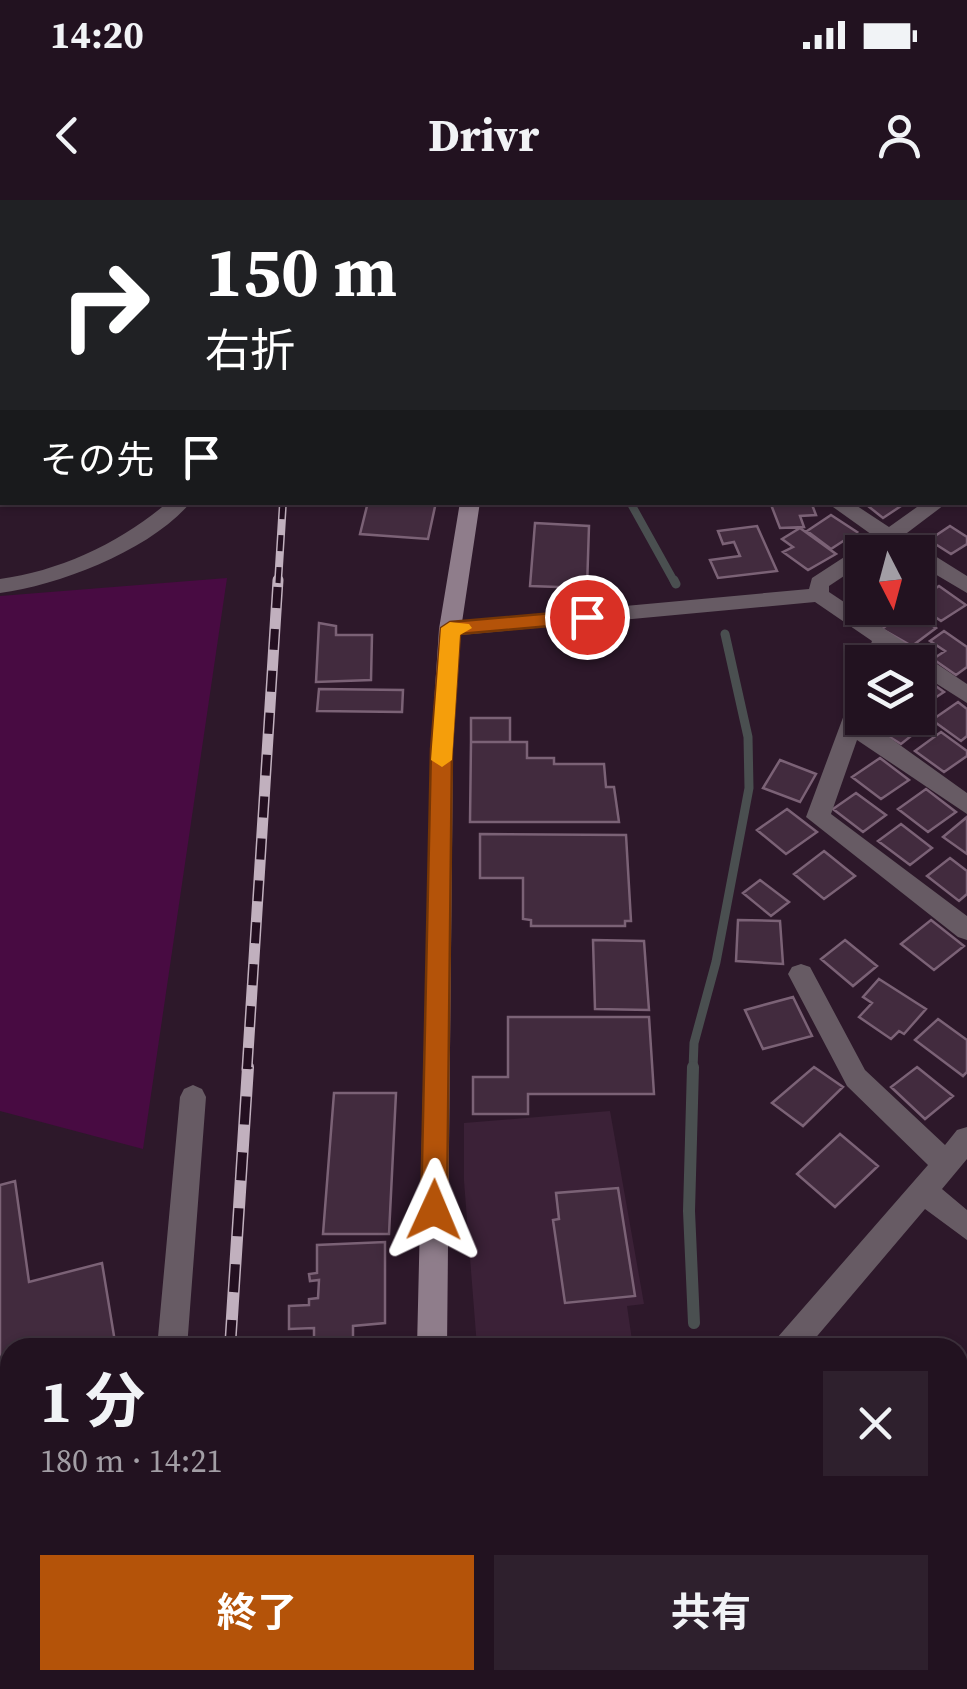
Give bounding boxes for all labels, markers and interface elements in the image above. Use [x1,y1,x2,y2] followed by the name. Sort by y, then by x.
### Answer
[50,9,144,61] text: 14:20
[428,104,539,166] text: Drivr
[40,108,95,163] icon: back
[872,108,927,163] icon: person
[205,223,397,319] text: 150 m
[40,240,170,370] icon: right
[205,319,295,381] text: 右折
[174,430,229,485] icon: arrive
[40,434,154,486] text: その先
[845,535,935,625] north arrow
[845,535,935,735] map controls
[545,575,630,660] pin
[560,590,615,645] icon: arrive
[845,645,935,735] button: layers
[382,1158,486,1262] position arrow
[40,1360,145,1442] text: 1 分
[823,1371,928,1476] button: close
[40,1439,222,1483] text: 180 m · 14:21
[40,1555,474,1670] button: 終了
[494,1555,928,1670] button: 共有

